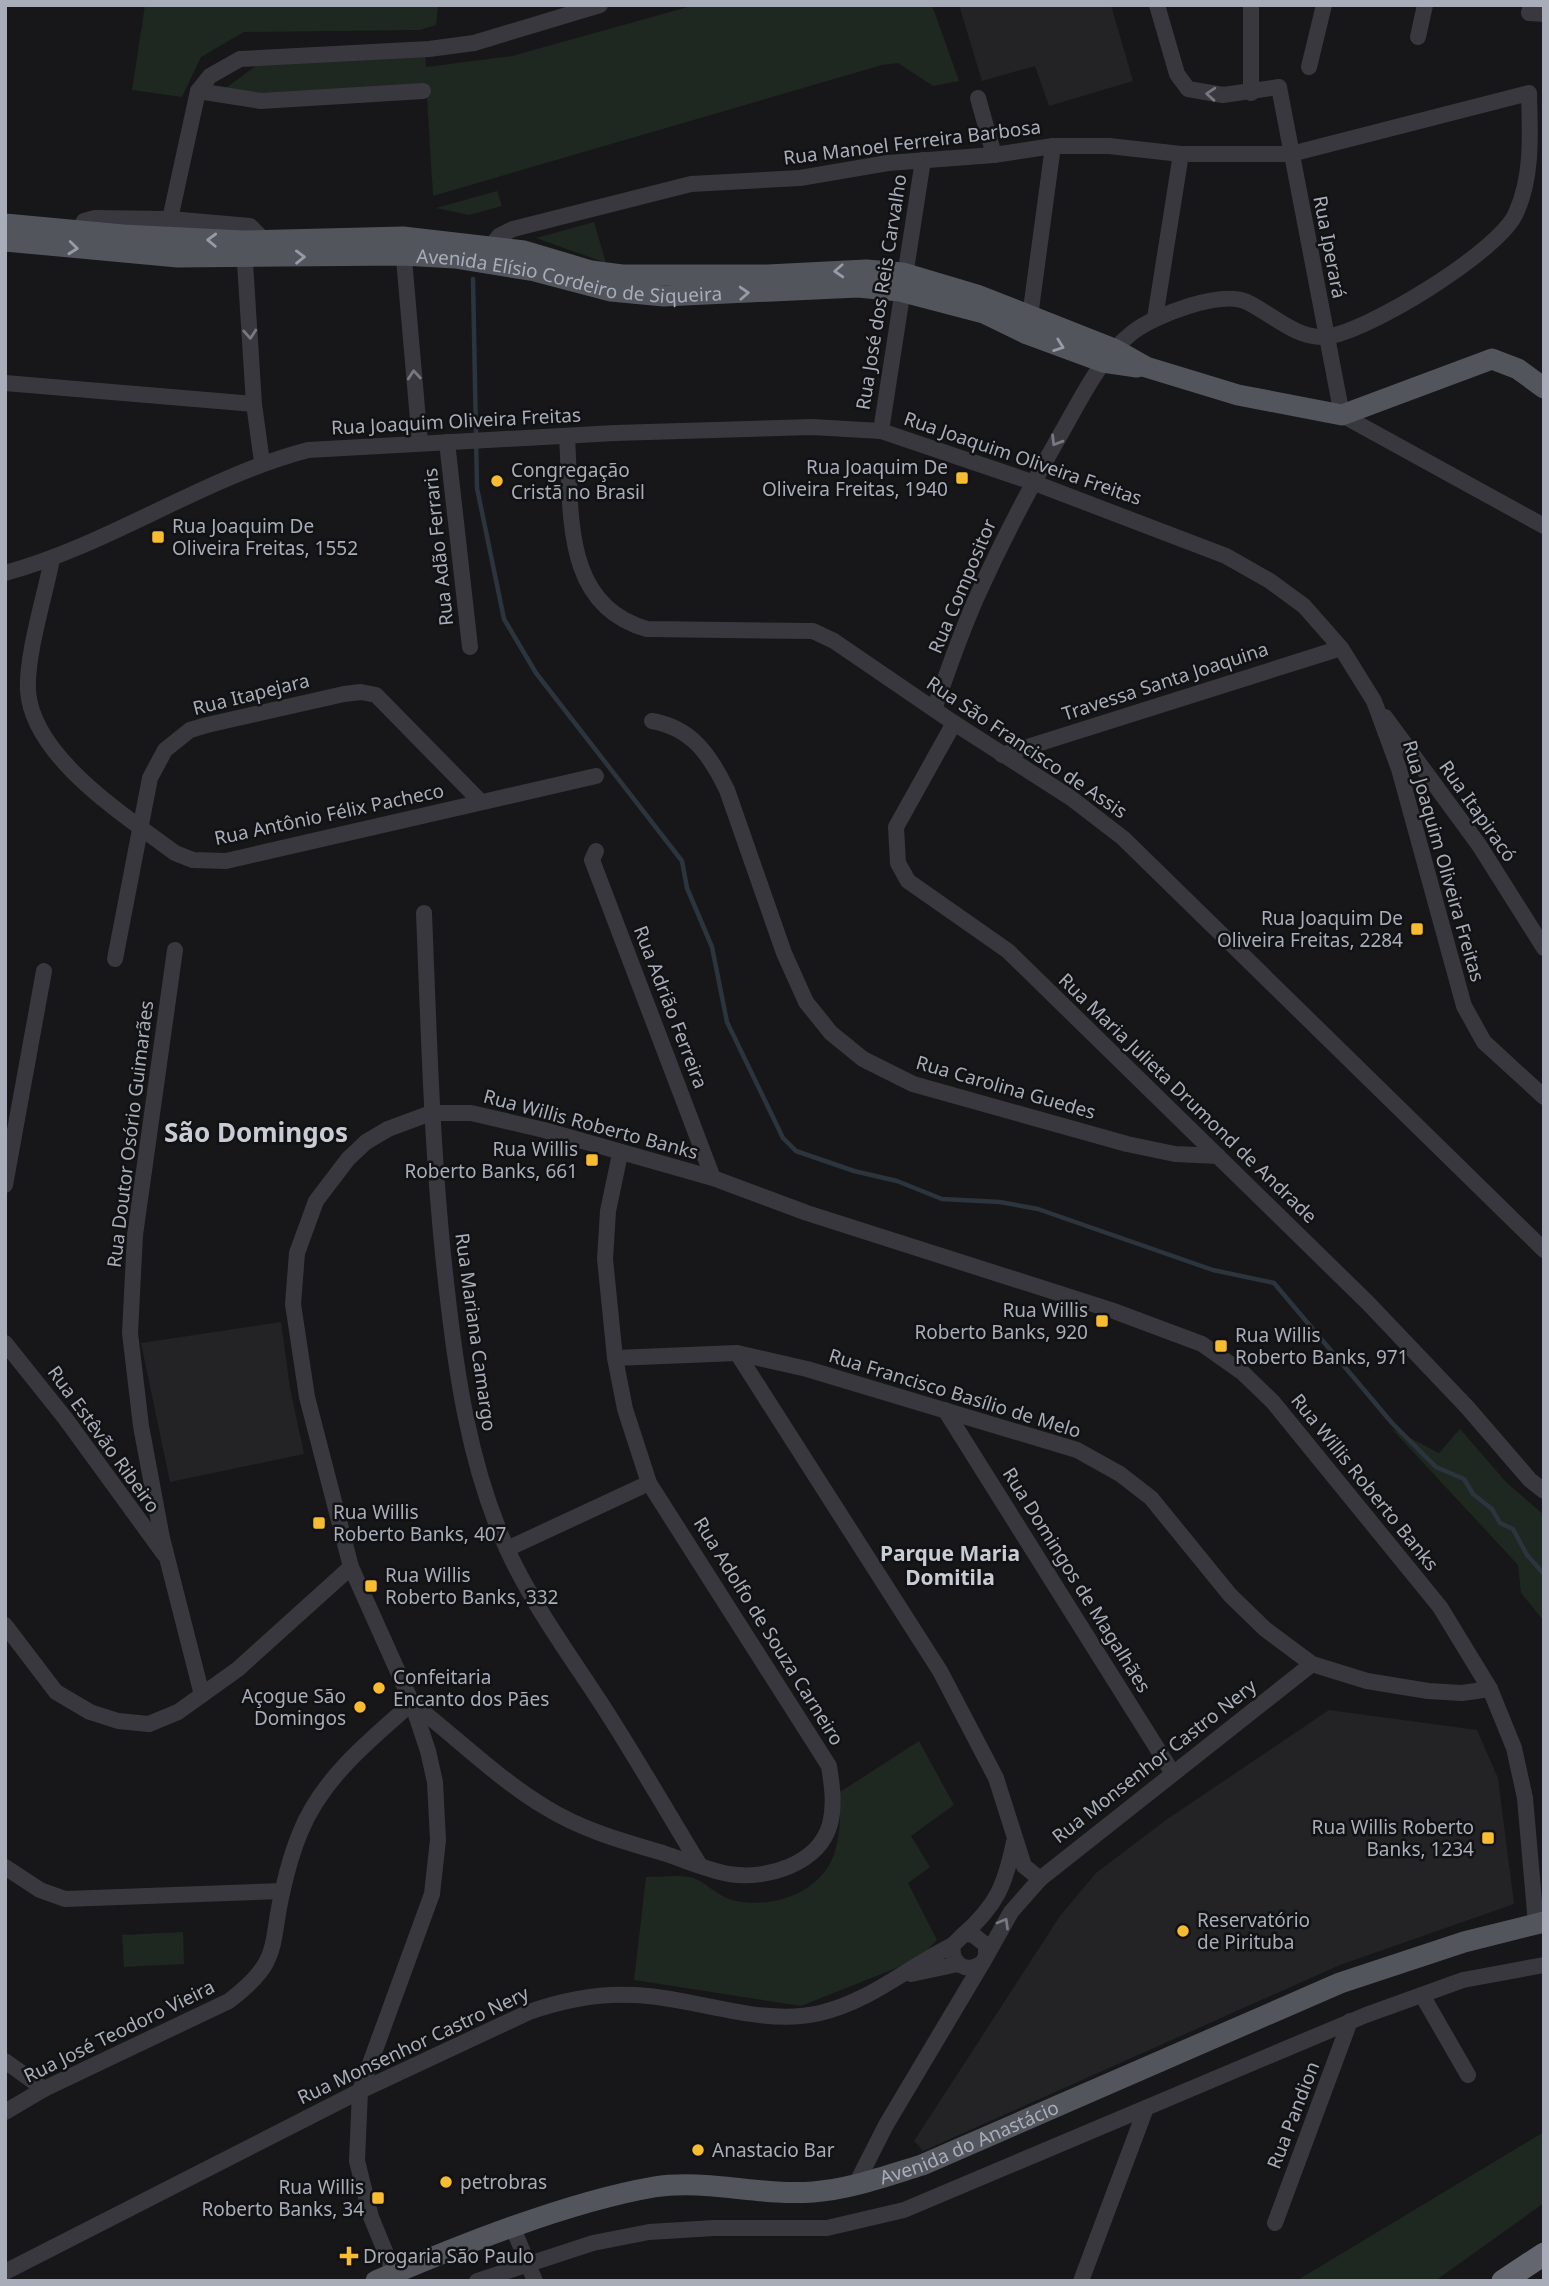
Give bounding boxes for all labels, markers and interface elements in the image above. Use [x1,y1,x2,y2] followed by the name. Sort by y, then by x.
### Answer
[1205,87,1216,102] one-way arrow
[782,113,1042,171] street label: Rua Manoel Ferreira Barbosa
[850,172,912,412] street label: Rua José dos Reis Carvalho
[1307,193,1353,301] street label: Rua Iperará
[206,233,217,248] one-way arrow
[67,240,79,255] one-way arrow
[416,243,723,309] street label: Avenida Elísio Cordeiro de Siqueira
[295,250,306,265] one-way arrow
[833,264,844,279] one-way arrow
[739,286,750,301] one-way arrow
[242,329,257,340] one-way arrow
[1053,337,1065,351] one-way arrow
[407,370,422,381] one-way arrow
[330,401,582,441] street label: Rua Joaquim Oliveira Freitas
[901,405,1145,511] street label: Rua Joaquim Oliveira Freitas
[1051,434,1064,447] one-way arrow
[762,454,948,502] place label: Rua Joaquim De Oliveira Freitas, 1940
[511,457,645,505] place label: Congregação Cristã no Brasil
[417,467,459,627] street label: Rua Adão Ferraris
[954,470,970,486] marker: Rua Joaquim De Oliveira Freitas, 1940
[489,473,505,489] marker: Congregação Cristã no Brasil
[172,513,358,561] place label: Rua Joaquim De Oliveira Freitas, 1552
[922,515,1002,657] street label: Rua Compositor
[150,529,166,545] marker: Rua Joaquim De Oliveira Freitas, 1552
[1059,635,1271,727] street label: Travessa Santa Joaquina
[190,667,312,721] street label: Rua Itapejara
[922,670,1132,824] street label: Rua São Francisco de Assis
[1397,737,1491,985] street label: Rua Joaquim Oliveira Freitas
[1433,755,1523,867] street label: Rua Itapiracó
[212,777,446,851] street label: Rua Antônio Félix Pacheco
[1217,905,1403,953] place label: Rua Joaquim De Oliveira Freitas, 2284
[1409,921,1425,937] marker: Rua Joaquim De Oliveira Freitas, 2284
[628,922,714,1092] street label: Rua Adrião Ferreira
[1053,967,1323,1229] street label: Rua Maria Julieta Drumond de Andrade
[101,999,159,1269] street label: Rua Doutor Osório Guimarães
[913,1049,1099,1125] street label: Rua Carolina Guedes
[481,1083,701,1165] street label: Rua Willis Roberto Banks
[164,1114,348,1150] district label: São Domingos
[405,1136,578,1184] place label: Rua Willis Roberto Banks, 661
[584,1152,600,1168] marker: Rua Willis Roberto Banks, 661
[449,1231,503,1433] street label: Rua Mariana Camargo
[915,1297,1088,1345] place label: Rua Willis Roberto Banks, 920
[1094,1313,1110,1329] marker: Rua Willis Roberto Banks, 920
[1235,1322,1409,1370] place label: Rua Willis Roberto Banks, 971
[1213,1338,1229,1354] marker: Rua Willis Roberto Banks, 971
[826,1342,1084,1444] street label: Rua Francisco Basílio de Melo
[42,1360,166,1518] street label: Rua Estêvão Ribeiro
[1285,1388,1445,1576] street label: Rua Willis Roberto Banks
[997,1463,1157,1697] street label: Rua Domingos de Magalhães
[333,1499,507,1547] place label: Rua Willis Roberto Banks, 407
[688,1512,850,1750] street label: Rua Adolfo de Souza Carneiro
[311,1515,327,1531] marker: Rua Willis Roberto Banks, 407
[880,1539,1020,1591] district label: Parque Maria Domitila
[385,1562,559,1610] place label: Rua Willis Roberto Banks, 332
[363,1578,379,1594] marker: Rua Willis Roberto Banks, 332
[393,1664,549,1712] place label: Confeitaria Encanto dos Pães
[1047,1673,1262,1849] street label: Rua Monsenhor Castro Nery
[371,1680,387,1696] marker: Confeitaria Encanto dos Pães
[242,1683,346,1731] place label: Açogue São Domingos
[352,1699,368,1715] marker: Açogue São Domingos
[1312,1814,1474,1862] place label: Rua Willis Roberto Banks, 1234
[1480,1830,1496,1846] marker: Rua Willis Roberto Banks, 1234
[1197,1907,1310,1955] place label: Reservatório de Pirituba
[996,1917,1009,1930] one-way arrow
[1175,1923,1191,1939] marker: Reservatório de Pirituba
[19,1973,219,2089] street label: Rua José Teodoro Vieira
[293,1980,533,2110] street label: Rua Monsenhor Castro Nery
[1261,2058,1325,2172] street label: Rua Pandion
[876,2094,1063,2190] street label: Avenida do Anastácio
[712,2137,835,2163] place label: Anastacio Bar
[690,2142,706,2158] marker: Anastacio Bar
[460,2169,547,2195] place label: petrobras
[201,2174,364,2222] place label: Rua Willis Roberto Banks, 34
[438,2174,454,2190] marker: petrobras
[370,2190,386,2206] marker: Rua Willis Roberto Banks, 34
[363,2243,534,2269] place label: Drogaria São Paulo
[341,2248,357,2264] marker: Drogaria São Paulo

